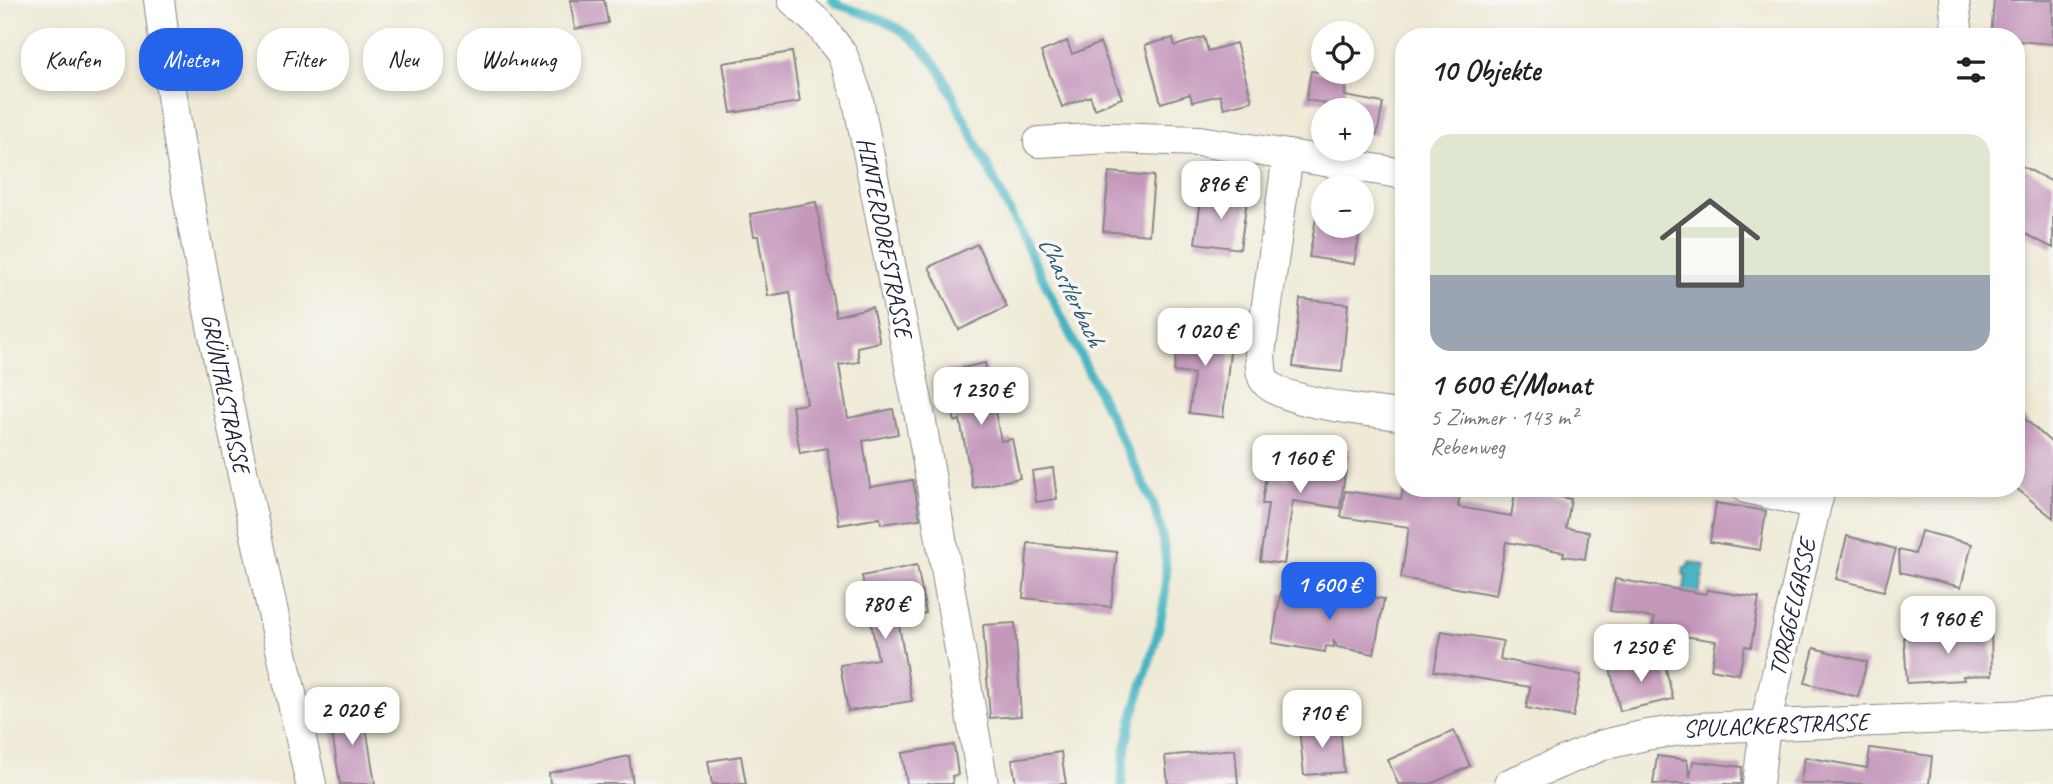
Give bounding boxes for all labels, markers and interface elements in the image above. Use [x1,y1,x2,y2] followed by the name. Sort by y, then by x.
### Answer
[1311,21,1374,238] map controls
[1311,21,1374,84] button: locate
[21,28,125,91] chip: Kaufen
[139,28,243,91] chip: Mieten
[257,28,349,91] chip: Filter
[363,28,443,91] chip: Neu
[457,28,581,91] chip: Wohnung
[1430,51,1540,89] text: 10 Objekte
[1952,51,1990,89] icon: filters
[1311,98,1374,161] button: +
[851,135,920,343] street label: HINTERDORFSTRASSE
[1172,162,1270,221] pin: 896 €
[1197,169,1245,198] text: 896 €
[1311,175,1374,238] button: −
[1647,180,1773,306] icon: home
[1031,231,1113,354] water label: Chastlerbach
[1140,308,1270,368] pin: 1 020 €
[195,311,258,478] street label: GRÜNTALSTRASSE
[1174,316,1236,345] text: 1 020 €
[1430,365,1591,403] text: 1 600 €/Monat
[916,368,1046,427] pin: 1 230 €
[950,375,1012,404] text: 1 230 €
[1430,403,1577,432] text: 5 Zimmer · 143 m²
[1430,432,1505,461] text: Rebenweg
[1235,435,1365,495] pin: 1 160 €
[1268,443,1332,472] text: 1 160 €
[1762,533,1823,679] street label: TORGGELGASSE
[1264,562,1394,622] pin: 1 600 €
[1297,570,1361,599] text: 1 600 €
[836,582,934,641] pin: 780 €
[862,589,908,618] text: 780 €
[1883,596,2013,656] pin: 1 960 €
[1916,604,1980,633] text: 1 960 €
[1576,624,1706,684] pin: 1 250 €
[1610,632,1672,661] text: 1 250 €
[287,688,417,747] pin: 2 020 €
[1273,690,1371,750] pin: 710 €
[321,695,383,724] text: 2 020 €
[1299,698,1345,727] text: 710 €
[1681,706,1872,745] street label: SPULACKERSTRASSE

